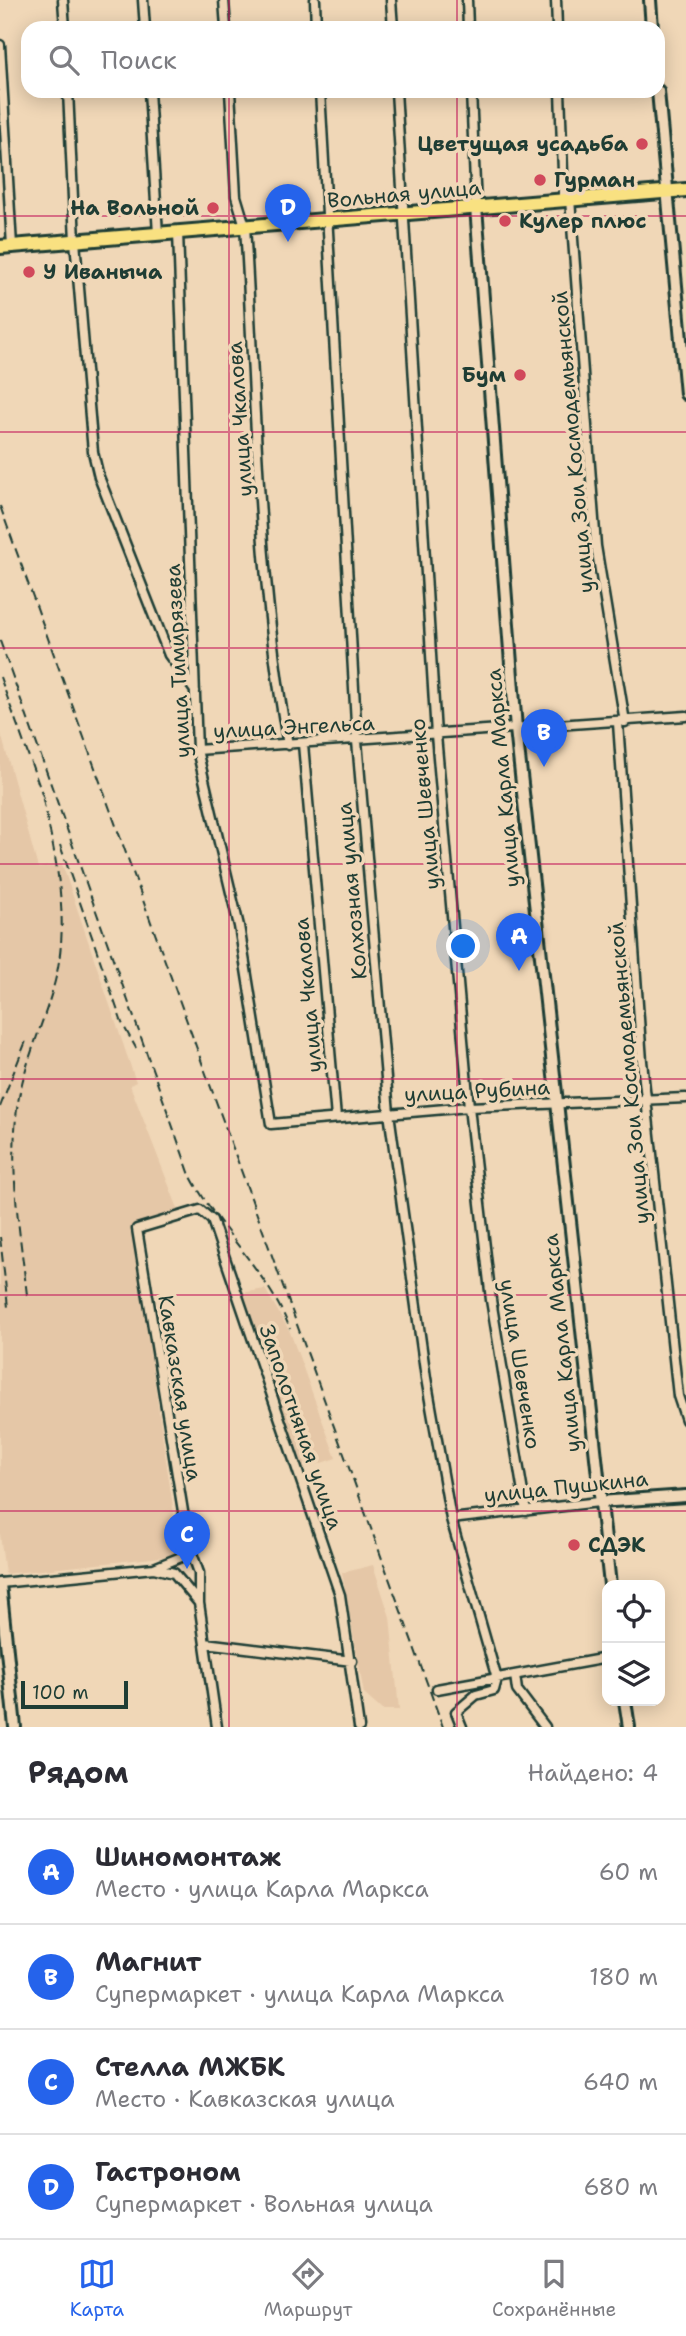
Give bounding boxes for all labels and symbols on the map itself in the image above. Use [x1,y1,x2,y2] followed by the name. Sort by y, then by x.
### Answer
[417,130,629,158] place label: Цветущая усадьба
[634,136,650,152] marker: Цветущая усадьба
[554,166,635,194] place label: Гурман
[532,172,548,188] marker: Гурман
[326,173,482,215] street label: Вольная улица
[265,184,311,242] pin: D
[70,194,199,222] place label: На Вольной
[205,200,221,216] marker: На Вольной
[519,207,647,235] place label: Кулер плюс
[497,213,513,229] marker: Кулер плюс
[43,258,163,286] place label: У Иваныча
[21,264,37,280] marker: У Иваныча
[546,290,600,594] street label: улица Зои Космодемьянской
[221,340,259,498] street label: улица Чкалова
[462,361,507,389] place label: Бум
[512,367,528,383] marker: Бум
[159,563,197,759] street label: улица Тимирязева
[479,667,527,889] street label: улица Карла Маркса
[212,709,376,745] street label: улица Энгельса
[521,709,567,767] pin: B
[404,717,446,891] street label: улица Шевченко
[330,801,374,981] street label: Колхозная улица
[496,913,542,971] pin: A
[287,916,329,1074] street label: улица Чкалова
[602,921,656,1225] street label: улица Зои Космодемьянской
[446,929,480,963] your location
[403,1073,551,1109] street label: улица Рубина
[537,1232,587,1454] street label: улица Карла Маркса
[493,1277,547,1451] street label: улица Шевченко
[151,1293,209,1483] street label: Кавказская улица
[253,1321,349,1533] street label: Заполотняная улица
[483,1464,649,1510] street label: улица Пушкина
[164,1511,210,1569] pin: C
[588,1531,646,1559] place label: СДЭК
[566,1537,582,1553] marker: СДЭК
[21,1678,128,1710] scale bar

